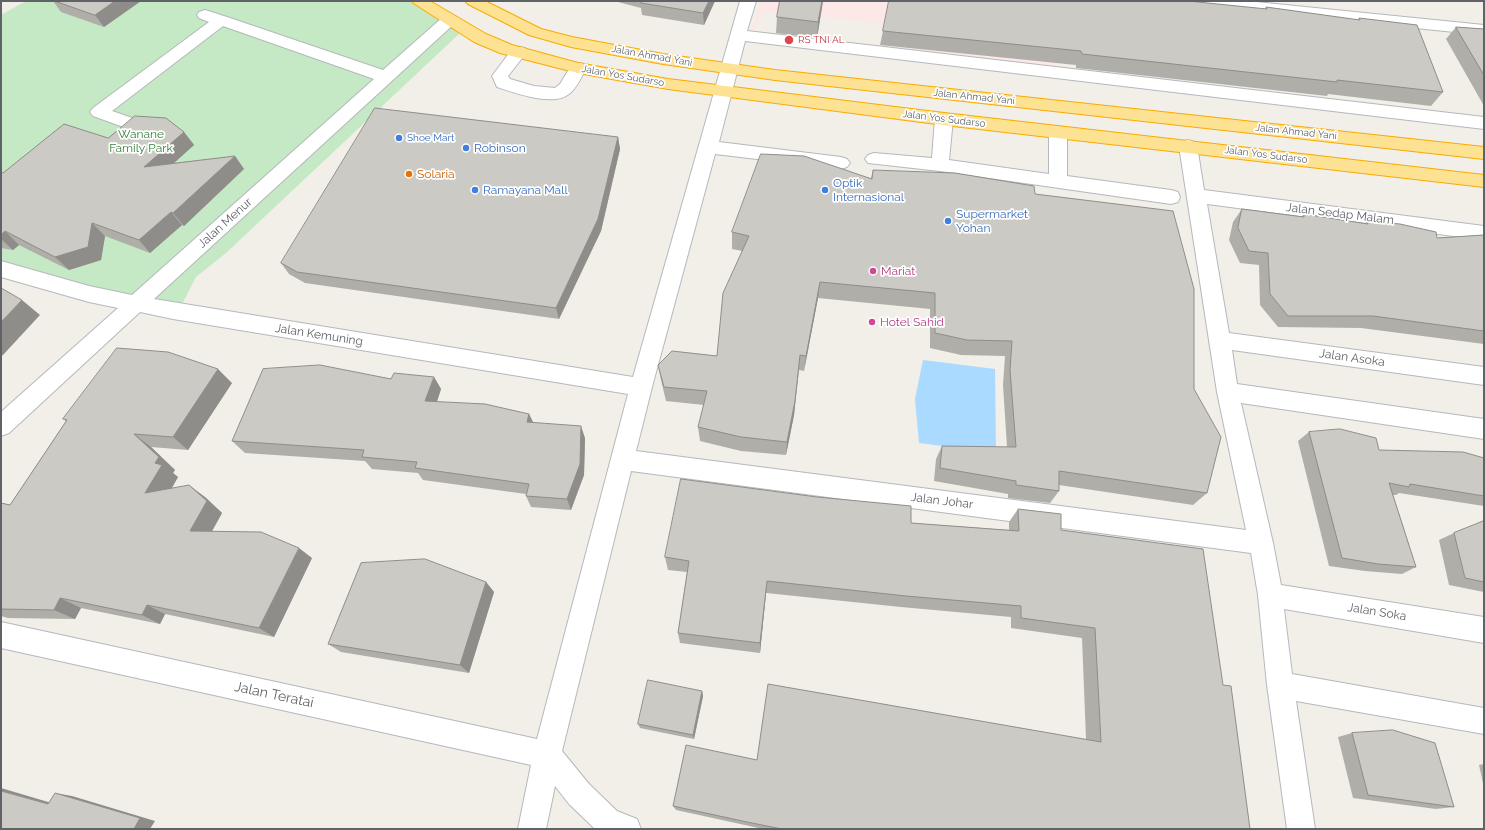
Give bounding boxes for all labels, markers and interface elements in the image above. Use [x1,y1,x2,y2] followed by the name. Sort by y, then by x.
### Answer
[783,34,795,46] marker: RS TNI AL
[798,34,845,46] place label: RS TNI AL
[611,43,693,69] street label: Jalan Ahmad Yani
[581,63,665,89] street label: Jalan Yos Sudarso
[933,87,1015,107] street label: Jalan Ahmad Yani
[902,108,986,130] street label: Jalan Yos Sudarso
[1255,122,1337,142] street label: Jalan Ahmad Yani
[109,127,173,155] park label: Wanane Family Park
[407,132,454,144] place label: Shoe Mart
[394,133,404,143] marker: Shoe Mart
[474,141,526,155] place label: Robinson
[461,143,471,153] marker: Robinson
[1224,144,1308,166] street label: Jalan Yos Sudarso
[417,167,455,181] place label: Solaria
[404,169,414,179] marker: Solaria
[833,176,904,204] place label: Optik Internasional
[483,183,568,197] place label: Ramayana Mall
[470,185,480,195] marker: Ramayana Mall
[820,185,830,195] marker: Optik Internasional
[195,195,255,251] street label: Jalan Menur
[1285,200,1395,228] street label: Jalan Sedap Malam
[956,207,1028,235] place label: Supermarket Yohan
[943,216,953,226] marker: Supermarket Yohan
[881,264,915,278] place label: Mariat
[868,266,878,276] marker: Mariat
[880,315,944,329] place label: Hotel Sahid
[867,317,877,327] marker: Hotel Sahid
[274,321,364,349] street label: Jalan Kemuning
[1318,346,1386,370] street label: Jalan Asoka
[910,490,974,512] street label: Jalan Johar
[1347,600,1407,624] street label: Jalan Soka
[233,678,315,712] street label: Jalan Teratai

